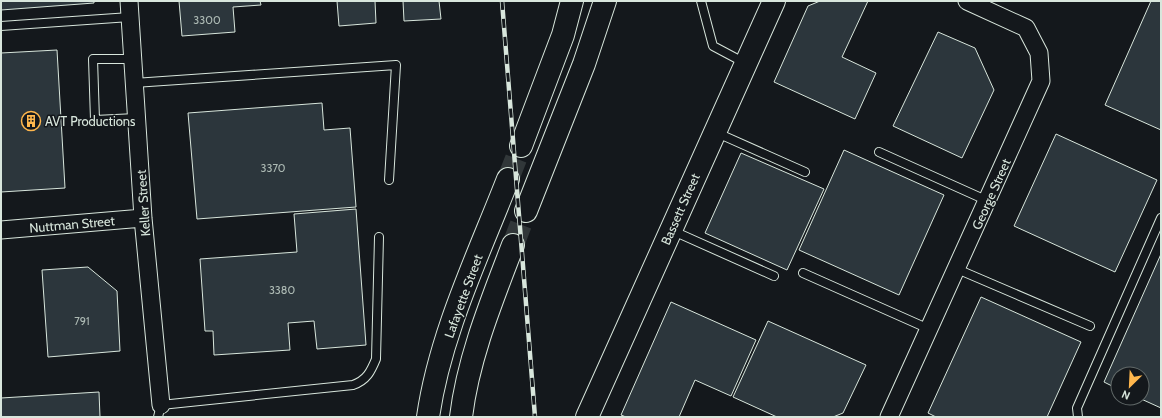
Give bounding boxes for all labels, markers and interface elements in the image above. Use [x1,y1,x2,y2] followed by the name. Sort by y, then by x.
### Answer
[193,13,221,27] house number: 3300
[20,110,42,132] building icon: AVT Productions
[45,113,136,129] place label: AVT Productions
[968,155,1014,232] street label: George Street
[260,161,286,175] house number: 3370
[133,169,153,237] street label: Keller Street
[657,170,703,247] street label: Bassett Street
[29,212,116,236] street label: Nuttman Street
[440,251,486,340] street label: Lafayette Street
[269,283,295,297] house number: 3380
[74,314,90,328] house number: 791
[1110,366,1150,406] north arrow
[1120,387,1132,403] text: N

